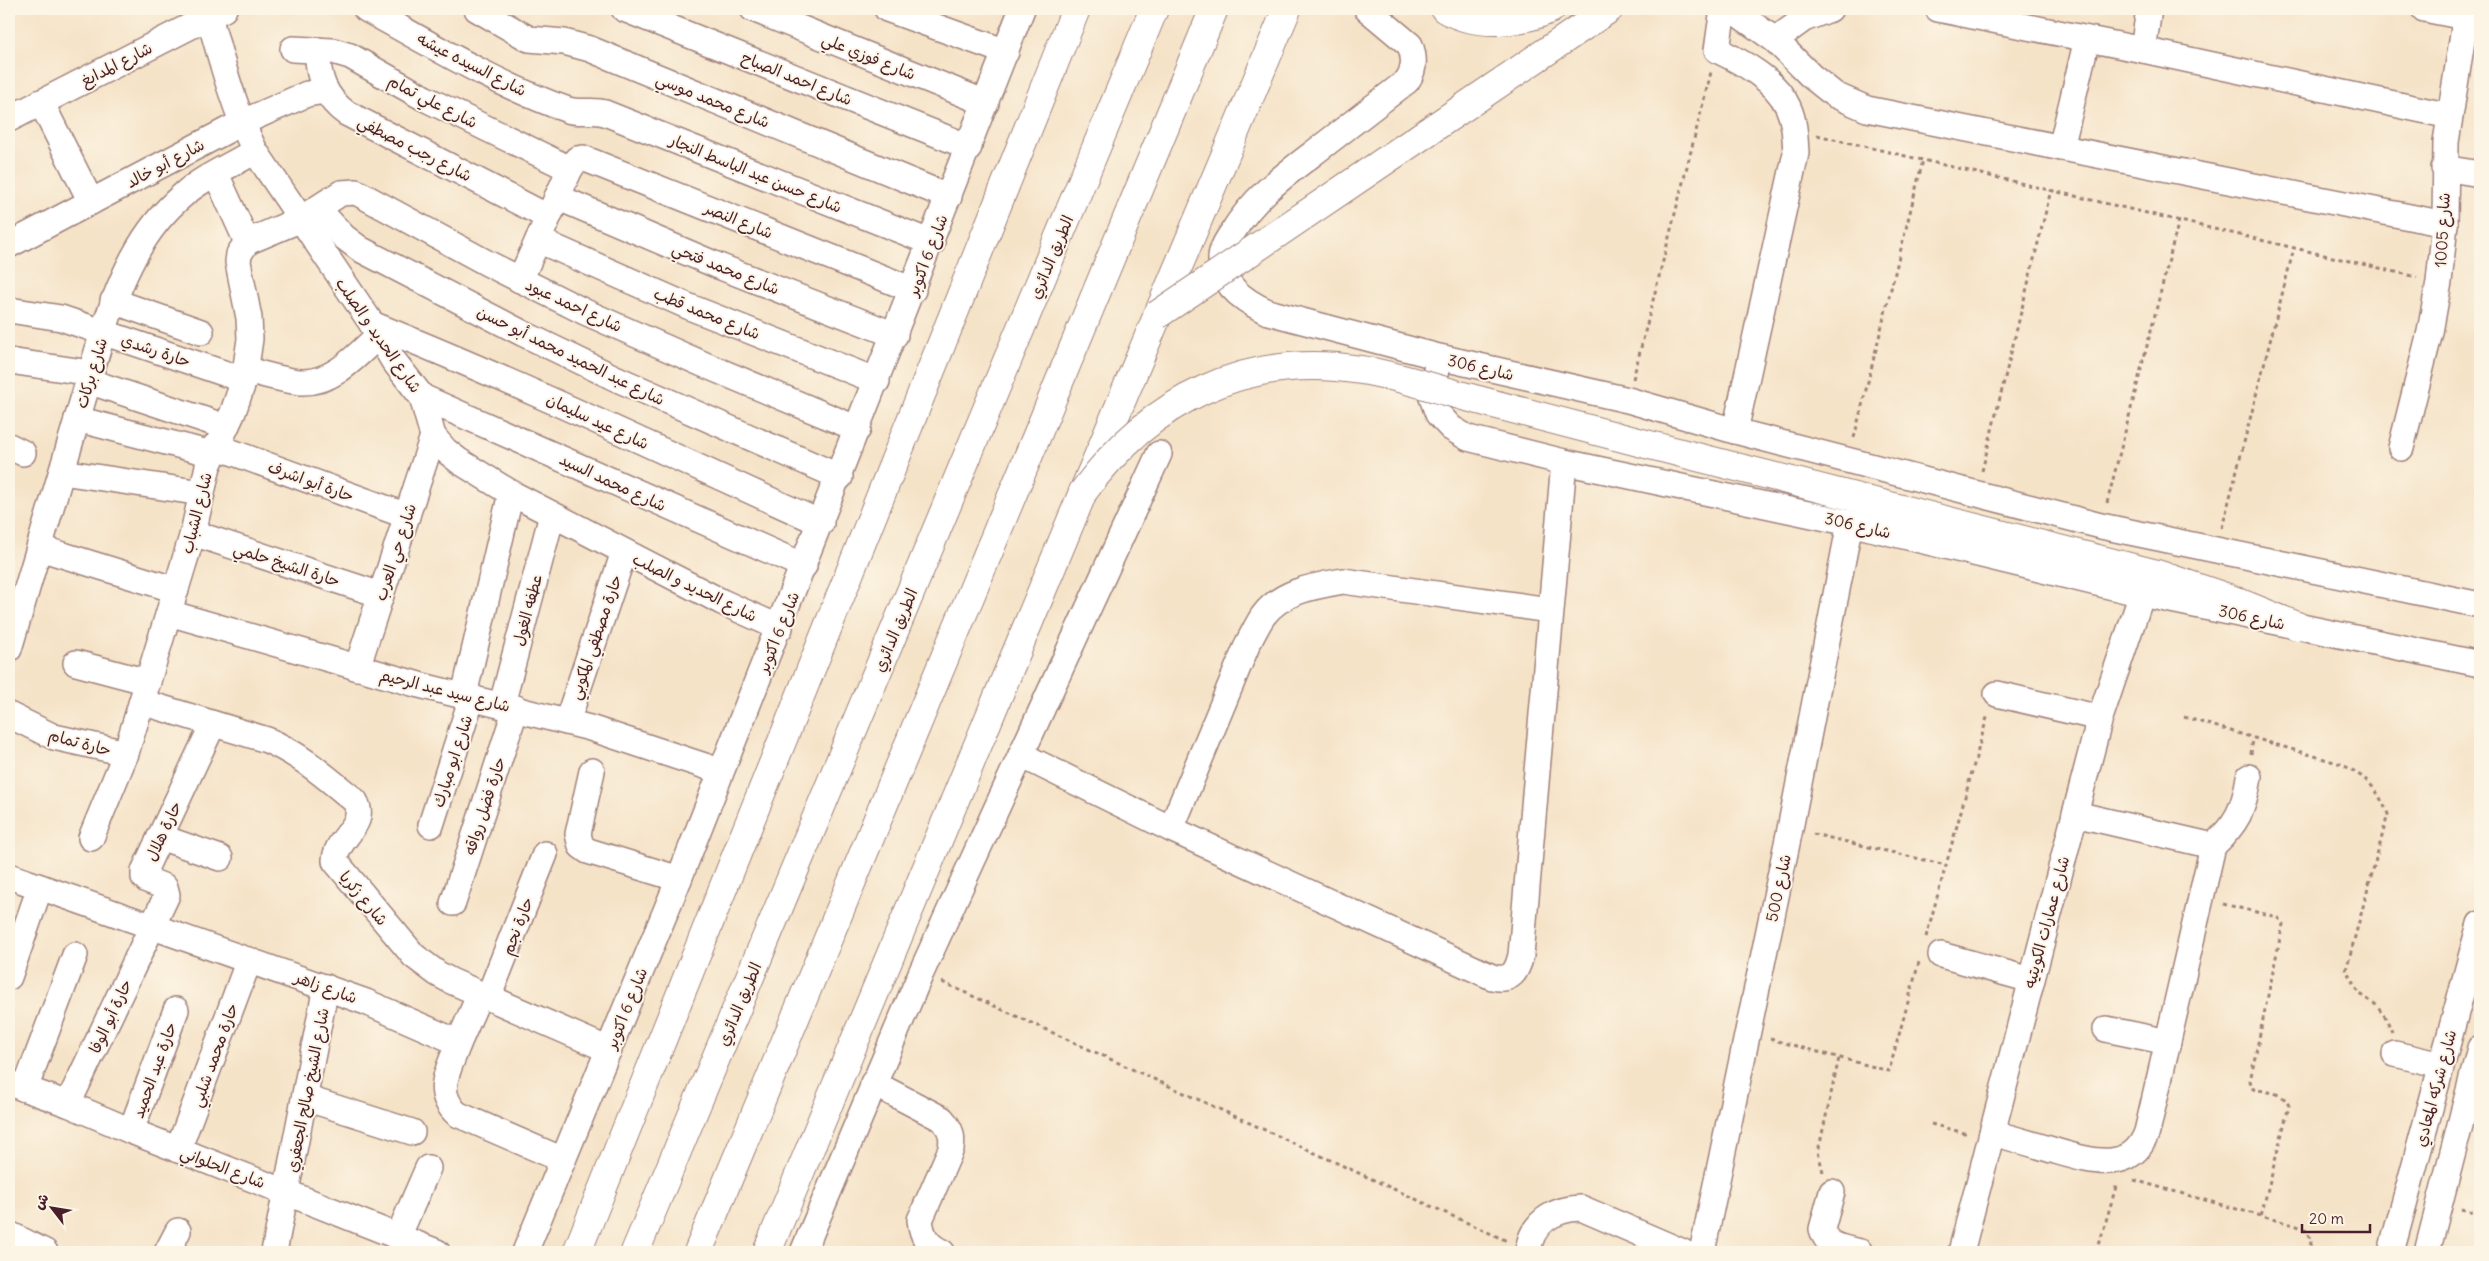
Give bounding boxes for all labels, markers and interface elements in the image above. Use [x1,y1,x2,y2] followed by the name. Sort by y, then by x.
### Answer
[413,28,530,102] street label: شارع السيده عيشه
[817,28,919,88] street label: شارع فوزي علي
[77,37,156,92] street label: شارع المدابغ
[738,47,855,111] street label: شارع احمد الصباح
[651,68,773,137] street label: شارع محمد موسي
[383,70,481,137] street label: شارع علي تمام
[352,111,475,190] street label: شارع رجب مصطفي
[664,128,845,219] street label: شارع حسن عبد الباسط النجار
[122,134,209,194] street label: شارع أبو خالد
[2430,192,2456,268] street label: شارع 1005
[699,197,776,245] street label: شارع النصر
[902,211,954,301] street label: شارع 6 اكتوبر
[1024,212,1079,303] street label: الطريق الدائري
[668,237,783,303] street label: شارع محمد فتحي
[330,274,426,398] street label: شارع الحديد و الصلب
[522,274,625,338] street label: شارع احمد عبود
[650,283,763,345] street label: شارع محمد قطب
[473,301,668,411] street label: شارع عبد الحميد محمد أبو حسن
[118,329,193,373] street label: حارة رشدي
[71,335,113,411] street label: شارع بركات
[1446,350,1516,386] street label: شارع 306
[543,389,652,455] street label: شارع عيد سليمان
[556,449,670,517] street label: شارع محمد السيد
[265,456,357,507] street label: حارة أبو اشرف
[176,470,218,556] street label: شارع الشباب
[370,501,425,605] street label: شارع حي العرب
[1823,508,1893,544] street label: شارع 306
[230,537,343,595] street label: حارة الشيخ حلمي
[629,548,760,628] street label: شارع الحديد و الصلب
[508,572,547,648] street label: عطفه الغول
[564,572,630,704] street label: حارة مصطفي المكوبي
[868,585,923,676] street label: الطريق الدائري
[752,589,805,678] street label: شارع 6 اكتوبر
[2217,600,2287,636] street label: شارع 306
[377,664,512,719] street label: شارع سيد عبد الرحيم
[428,712,478,810] street label: شارع ابو مبارك
[46,724,113,763] street label: حارة تمام
[459,754,509,858] street label: حارة فضل رواقه
[140,798,186,864] street label: حارة هلال
[1761,852,1797,924] street label: شارع 500
[2019,854,2075,991] street label: شارع عمارات الكويتيه
[334,867,393,931] street label: شارع زكريا
[497,894,540,959] street label: حارة نجم
[712,959,767,1050] street label: الطريق الدائري
[600,965,653,1054] street label: شارع 6 اكتوبر
[289,966,360,1009] street label: شارع زاهر
[84,976,137,1057] street label: حارة أبو الوفا
[186,1000,247,1111] street label: حارة محمد شلبي
[281,1006,335,1174] street label: شارع الشيخ صالح الجعفري
[127,1019,181,1121] street label: حارة عبد الحميد
[2410,1027,2462,1149] street label: شارع شركه المعادي
[176,1142,268,1197] street label: شارع الحلواني
[28,1184,78,1234] north arrow
[29,1190,53,1213] text: ش
[2302,1201,2369,1233] scale bar
[2309,1209,2344,1228] text: 20 m

